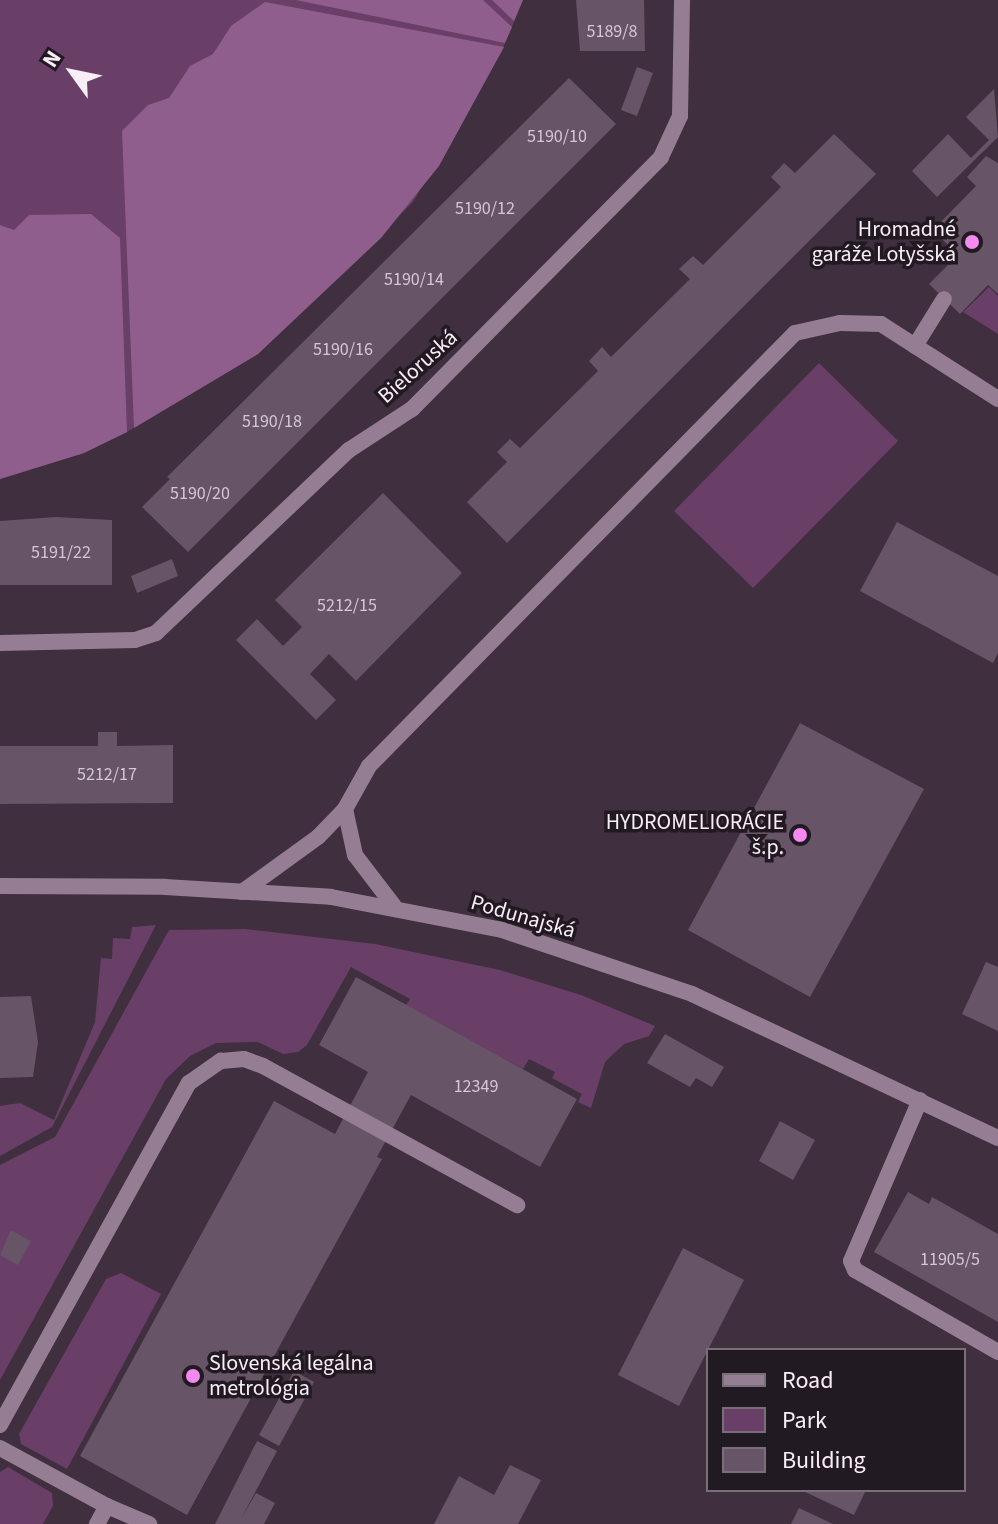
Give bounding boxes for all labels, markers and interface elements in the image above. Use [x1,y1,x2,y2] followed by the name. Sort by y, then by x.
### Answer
[586,21,638,43] house number: 5189/8
[32,32,112,112] north arrow
[34,44,69,74] text: N
[527,126,587,148] house number: 5190/10
[455,198,515,220] house number: 5190/12
[812,216,956,268] place label: Hromadné garáže Lotyšská
[963,233,981,251] marker: Hromadné garáže Lotyšská
[384,269,444,291] house number: 5190/14
[373,325,463,409] street label: Bieloruská
[313,339,373,361] house number: 5190/16
[242,411,302,433] house number: 5190/18
[170,483,230,505] house number: 5190/20
[31,542,91,564] house number: 5191/22
[317,595,377,617] house number: 5212/15
[77,764,137,786] house number: 5212/17
[606,809,784,860] place label: HYDROMELIORÁCIE š.p.
[791,826,809,844] marker: HYDROMELIORÁCIE š.p.
[468,889,578,945] street label: Podunajská
[454,1076,498,1098] house number: 12349
[920,1249,980,1271] house number: 11905/5
[706,1348,966,1492] legend
[209,1350,374,1402] place label: Slovenská legálna metrológia
[782,1363,834,1398] text: Road
[184,1367,202,1385] marker: Slovenská legálna metrológia
[782,1403,827,1438] text: Park
[782,1443,866,1478] text: Building

